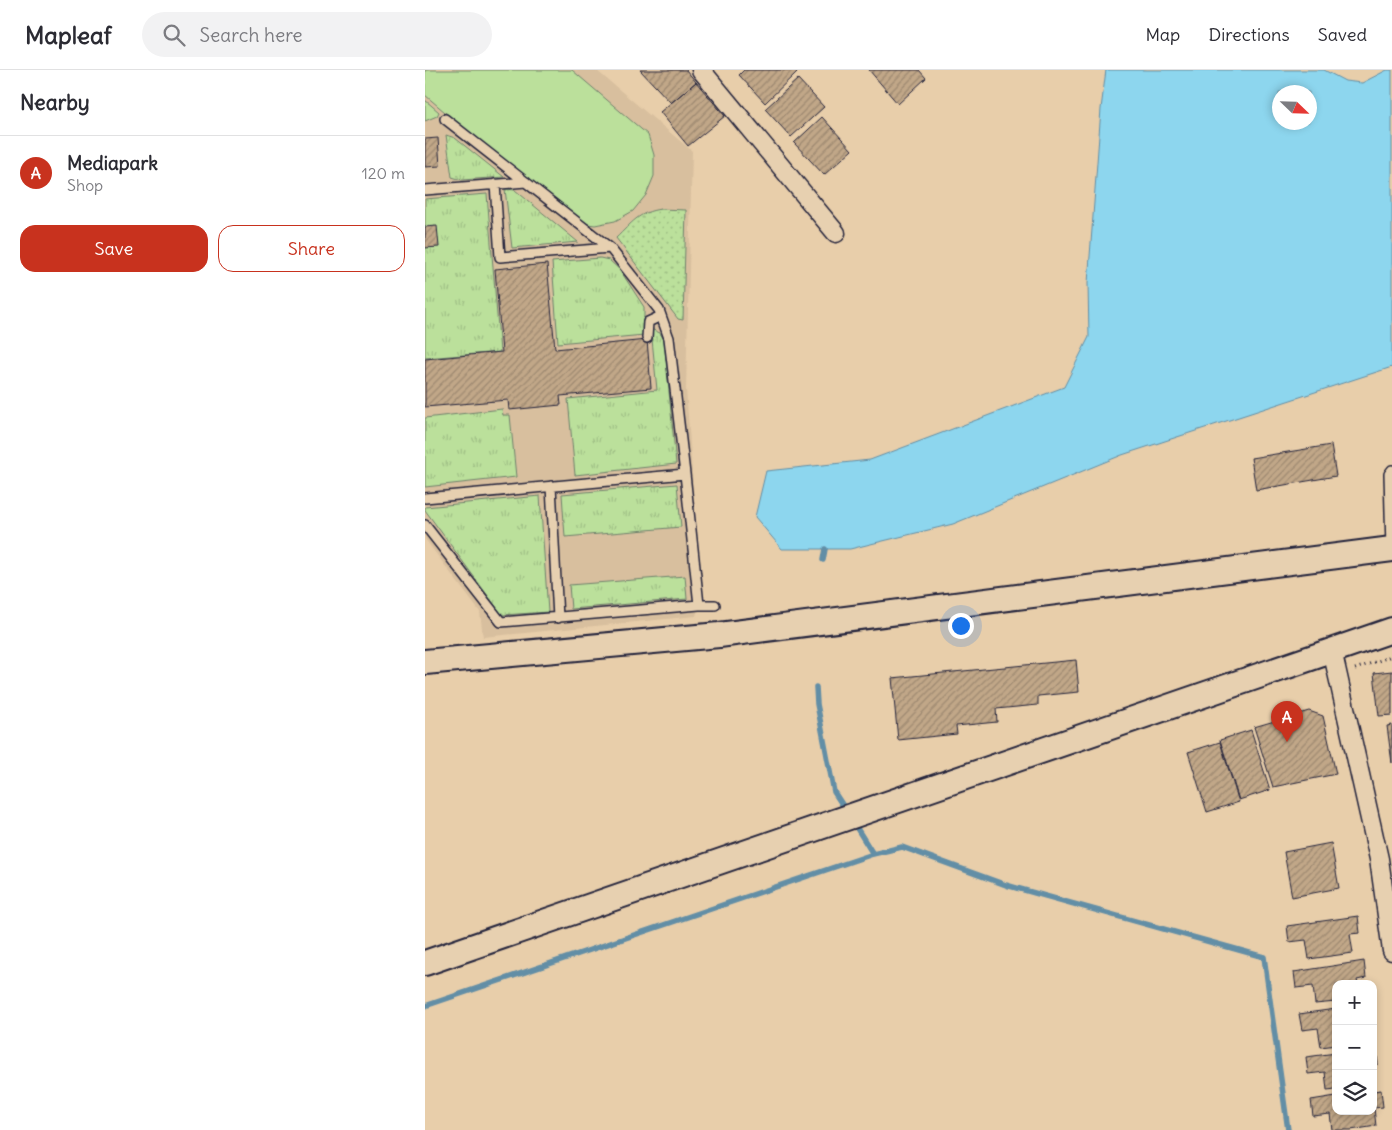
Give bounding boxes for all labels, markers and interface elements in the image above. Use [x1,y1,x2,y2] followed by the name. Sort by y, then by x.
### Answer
[142,12,492,57] search box
[25,20,112,50] text: Mapleaf
[160,21,188,49] icon: search
[200,23,303,47] text: Search here
[1145,23,1180,46] text: Map
[1208,23,1290,46] text: Directions
[1318,23,1367,46] text: Saved
[1272,85,1317,130] north arrow
[20,89,90,116] text: Nearby
[67,151,158,175] text: Mediapark
[31,163,41,183] text: A
[362,163,405,183] text: 120 m
[67,175,103,195] text: Shop
[20,225,208,272] button: Save
[218,225,405,272] button: Share
[948,613,974,639] your location
[1271,701,1303,742] pin: A
[1332,980,1377,1115] map controls
[1332,980,1377,1025] button: +
[1332,1025,1377,1070] button: −
[1332,1070,1377,1115] button: layers

